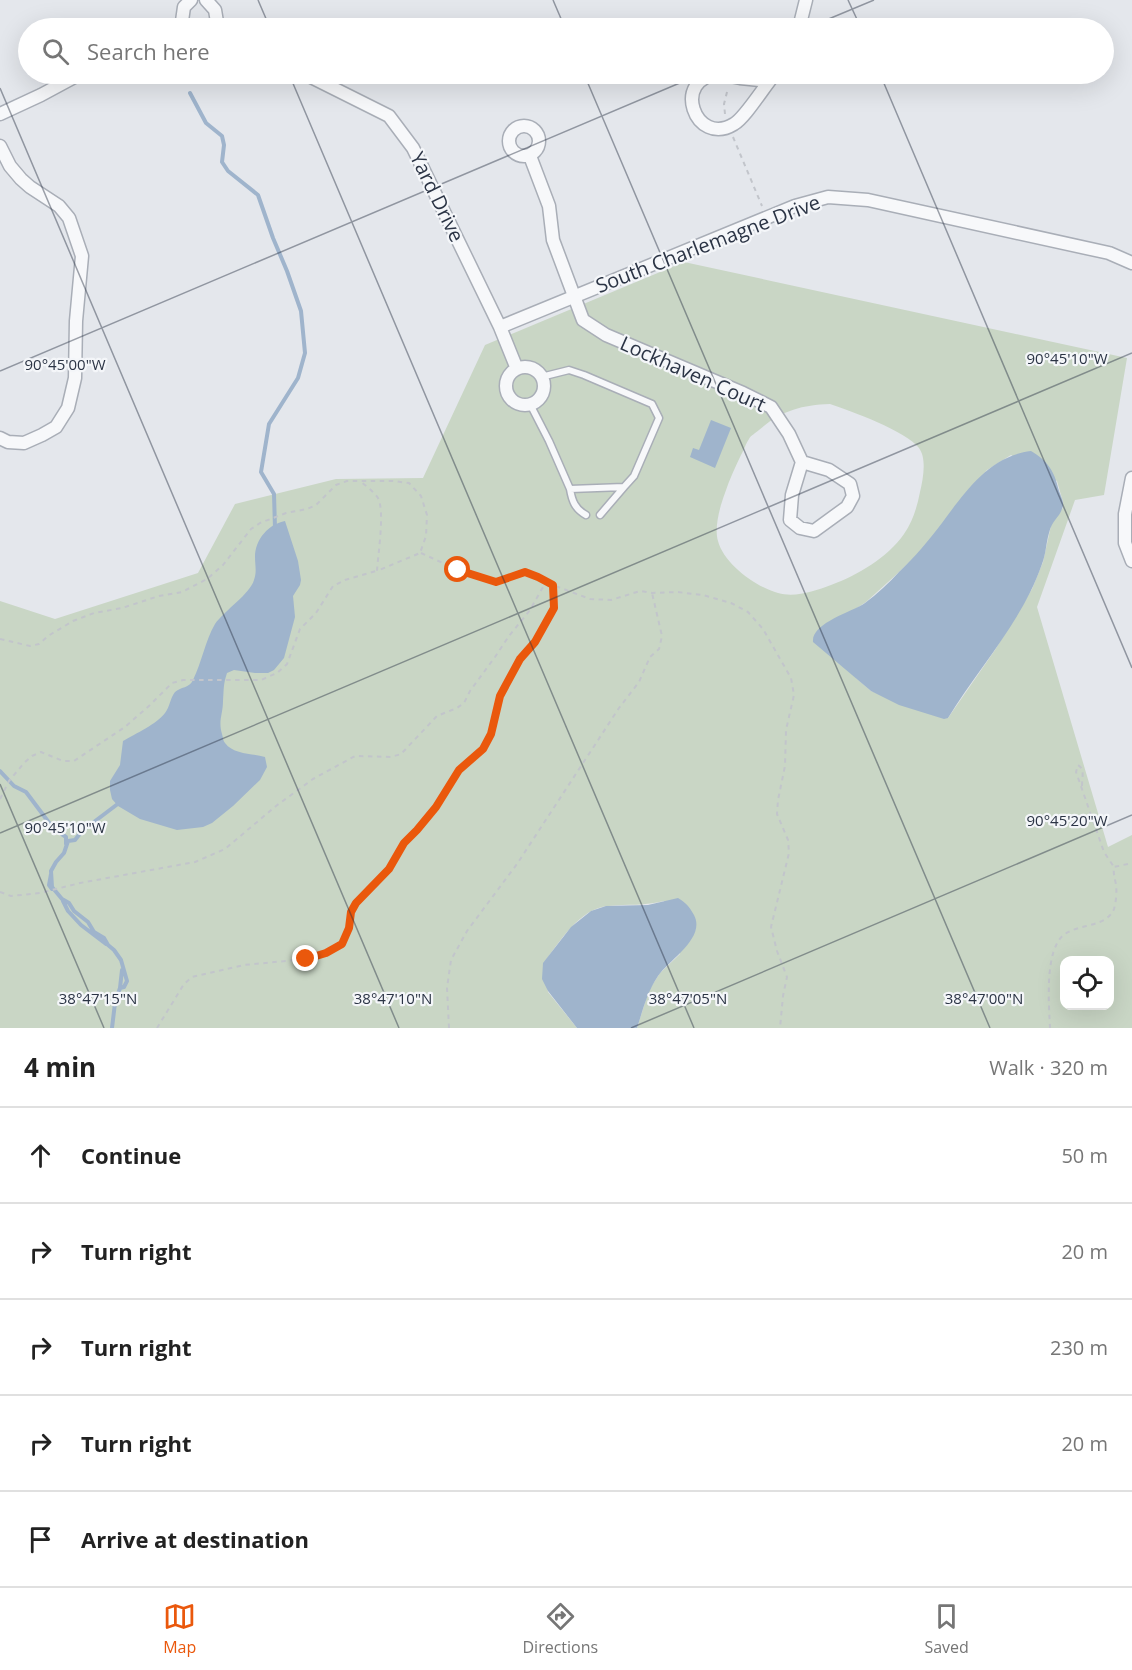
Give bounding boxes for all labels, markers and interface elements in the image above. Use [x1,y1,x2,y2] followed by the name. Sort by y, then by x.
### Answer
[18,18,1114,84] search box
[39,35,72,68] icon: search
[87,36,210,66] text: Search here
[404,147,471,246] street label: Yard Drive
[592,188,824,299] street label: South Charlemagne Drive
[616,329,770,418] street label: Lockhaven Court
[1027,348,1108,368] text: 90°45'10"W
[25,354,106,374] text: 90°45'00"W
[444,556,470,582] route start
[1027,810,1108,830] text: 90°45'20"W
[25,817,106,837] text: 90°45'10"W
[292,945,318,971] route end
[1060,956,1114,1010] map controls
[1060,956,1114,1010] button: locate
[59,988,137,1008] text: 38°47'15"N
[354,988,432,1008] text: 38°47'10"N
[649,988,727,1008] text: 38°47'05"N
[945,988,1023,1008] text: 38°47'00"N
[24,1049,96,1085] text: 4 min
[989,1054,1108,1081] text: Walk · 320 m
[24,1139,57,1172] icon: ahead
[81,1140,181,1170] text: Continue
[1061,1142,1108,1169] text: 50 m
[24,1235,57,1268] icon: right
[81,1236,192,1266] text: Turn right
[1061,1238,1108,1265] text: 20 m
[24,1331,57,1364] icon: right
[81,1332,192,1362] text: Turn right
[1050,1334,1108,1361] text: 230 m
[24,1427,57,1460] icon: right
[81,1428,192,1458] text: Turn right
[1061,1430,1108,1457] text: 20 m
[24,1523,57,1556] icon: arrive
[81,1524,309,1554] text: Arrive at destination
[163,1600,196,1658] tab: Map
[523,1600,598,1658] tab: Directions
[924,1600,969,1658] tab: Saved

